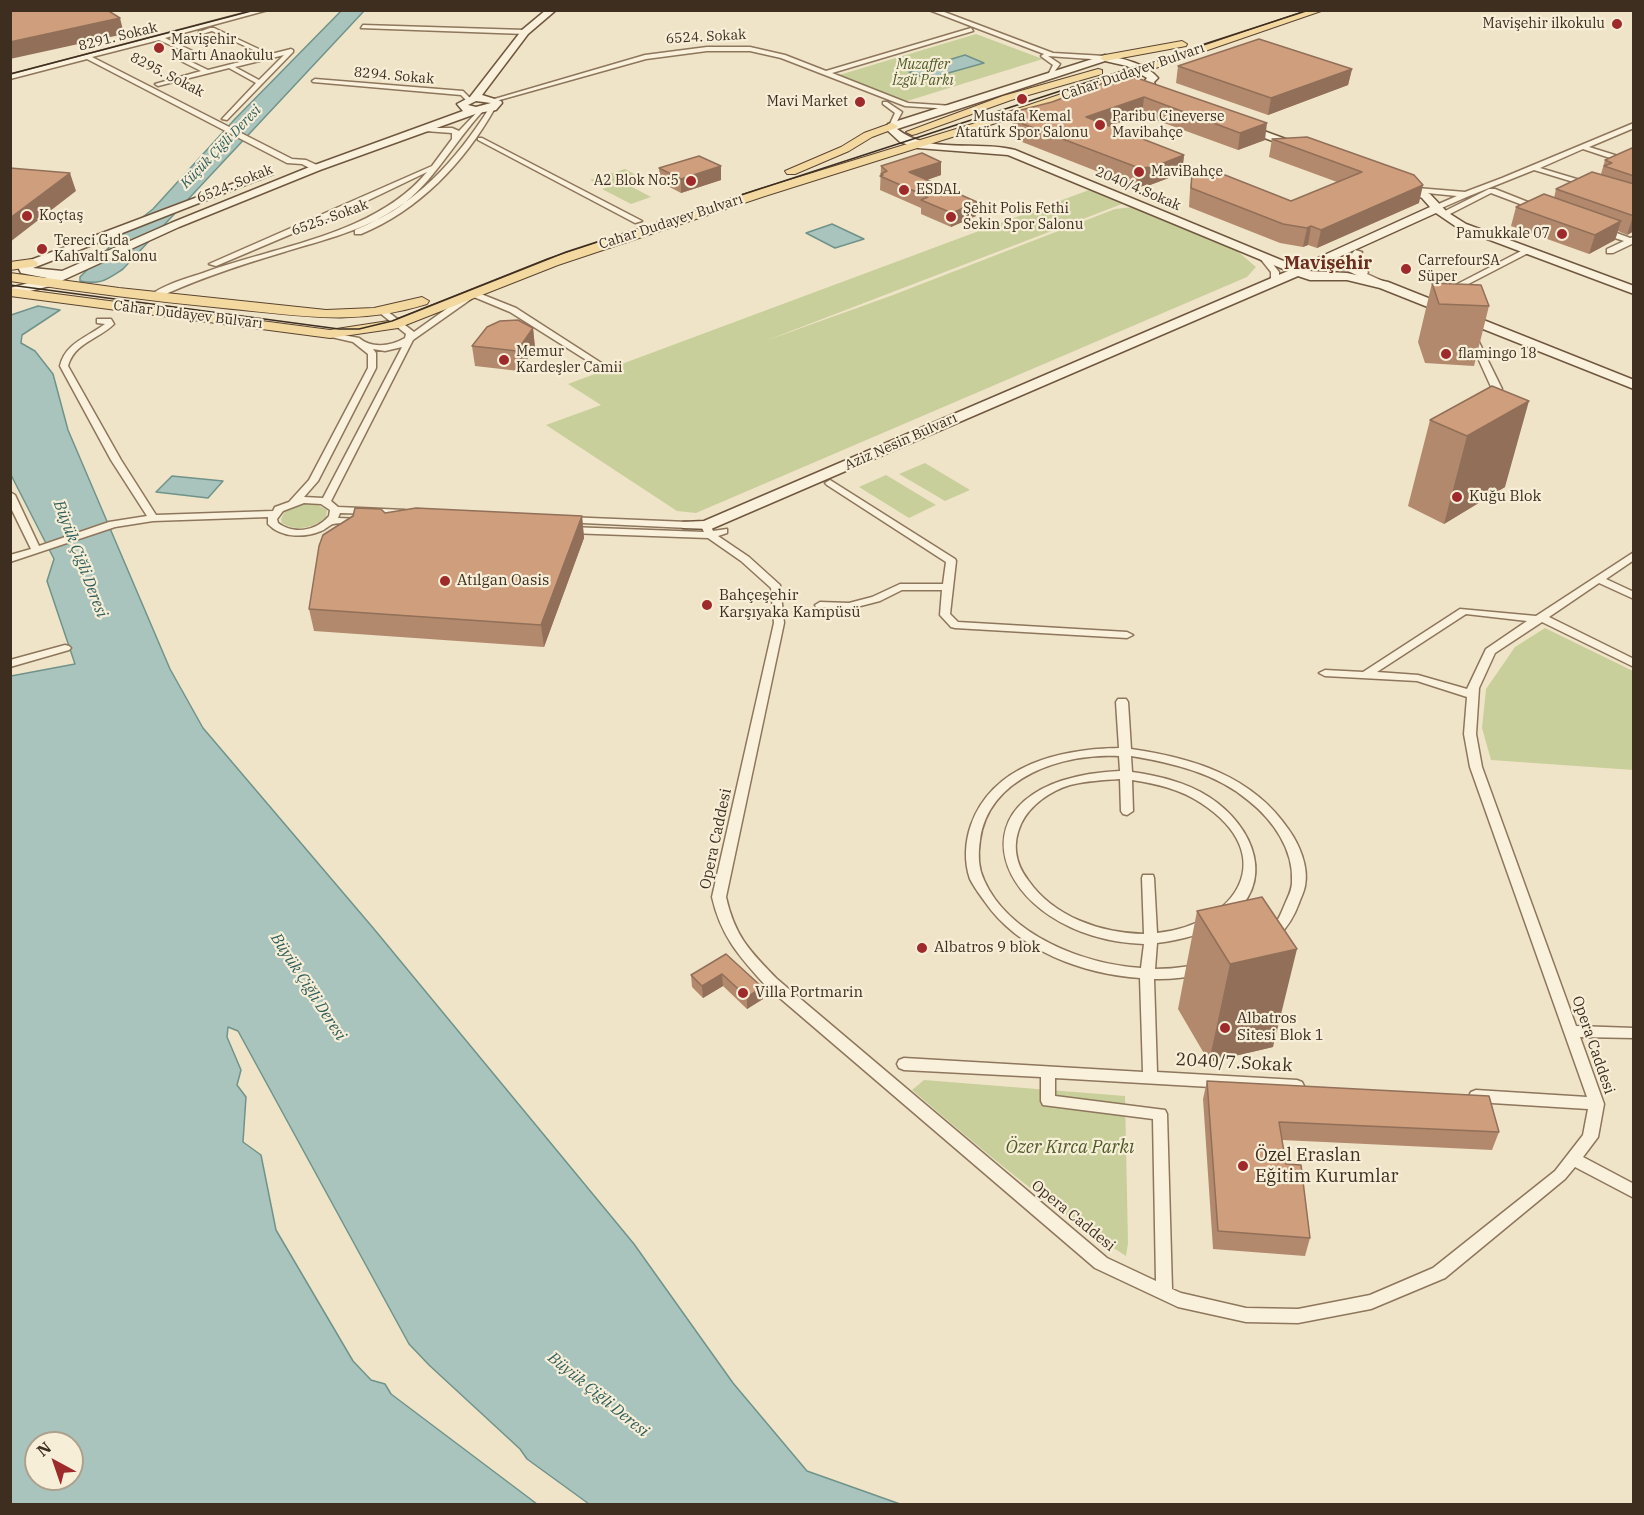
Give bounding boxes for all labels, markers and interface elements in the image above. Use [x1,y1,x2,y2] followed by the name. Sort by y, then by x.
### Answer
[1482,16,1605,32] place label: Mavişehir ilkokulu
[1610,17,1624,31] marker: Mavişehir ilkokulu
[77,19,159,55] street label: 8291. Sokak
[665,26,747,48] street label: 6524. Sokak
[171,32,273,64] place label: Mavişehir Martı Anaokulu
[1059,40,1207,104] street label: Cahar Dudayev Bulvarı
[152,41,166,55] marker: Mavişehir Martı Anaokulu
[127,49,207,101] street label: 8295. Sokak
[892,57,954,90] park label: Muzaffer İzgü Parkı
[353,64,435,88] street label: 8294. Sokak
[1015,92,1029,106] marker: Mustafa Kemal Atatürk Spor Salonu
[767,94,848,110] place label: Mavi Market
[853,95,867,109] marker: Mavi Market
[177,102,265,192] water label: Küçük Çiğli Deresi
[956,109,1088,142] place label: Mustafa Kemal Atatürk Spor Salonu
[1112,109,1224,142] place label: Paribu Cineverse Mavibahçe
[1093,118,1107,132] marker: Paribu Cineverse Mavibahçe
[194,161,276,207] street label: 6524. Sokak
[1093,163,1183,215] street label: 2040/4.Sokak
[1151,164,1223,180] place label: MaviBahçe
[1132,165,1146,179] marker: MaviBahçe
[594,173,679,189] place label: A2 Blok No:5
[684,174,698,188] marker: A2 Blok No:5
[916,182,961,198] place label: ESDAL
[897,183,911,197] marker: ESDAL
[597,191,745,253] street label: Cahar Dudayev Bulvarı
[289,196,371,240] street label: 6525. Sokak
[963,201,1083,234] place label: Şehit Polis Fethi Sekin Spor Salonu
[39,208,83,224] place label: Koçtaş
[20,209,34,223] marker: Koçtaş
[944,210,958,224] marker: Şehit Polis Fethi Sekin Spor Salonu
[1456,226,1550,242] place label: Pamukkale 07
[1555,227,1569,241] marker: Pamukkale 07
[54,233,157,266] place label: Tereci Gıda Kahvaltı Salonu
[35,242,49,256] marker: Tereci Gıda Kahvaltı Salonu
[1284,253,1372,275] district label: Mavişehir
[1418,253,1500,286] place label: CarrefourSA Süper
[1399,262,1413,276] marker: CarrefourSA Süper
[112,298,264,332] street label: Cahar Dudayev Bulvarı
[516,344,622,376] place label: Memur Kardeşler Camii
[1458,346,1537,362] place label: flamingo 18
[1439,347,1453,361] marker: flamingo 18
[497,353,511,367] marker: Memur Kardeşler Camii
[842,410,960,474] street label: Aziz Nesin Bulvarı
[1469,488,1541,506] place label: Kuğu Blok
[1450,490,1464,504] marker: Kuğu Blok
[49,498,111,620] water label: Büyük Çiğli Deresi
[457,572,549,590] place label: Atılgan Oasis
[438,574,452,588] marker: Atılgan Oasis
[719,587,861,622] place label: Bahçeşehir Karşıyaka Kampüsü
[700,598,714,612] marker: Bahçeşehir Karşıyaka Kampüsü
[697,787,735,891] street label: Opera Caddesi
[266,930,350,1044] water label: Büyük Çiğli Deresi
[934,939,1040,957] place label: Albatros 9 blok
[915,941,929,955] marker: Albatros 9 blok
[755,984,863,1002] place label: Villa Portmarin
[736,986,750,1000] marker: Villa Portmarin
[1568,994,1618,1096] street label: Opera Caddesi
[1237,1010,1324,1045] place label: Albatros Sitesi Blok 1
[1218,1021,1232,1035] marker: Albatros Sitesi Blok 1
[1175,1049,1293,1077] street label: 2040/7.Sokak
[1006,1137,1134,1159] park label: Özer Kırca Parkı
[1255,1145,1398,1188] place label: Özel Eraslan Eğitim Kurumlar
[1236,1159,1250,1173] marker: Özel Eraslan Eğitim Kurumlar
[1027,1177,1119,1255] street label: Opera Caddesi
[544,1349,652,1441] water label: Büyük Çiğli Deresi
[24,1431,84,1491] north arrow
[32,1437,55,1460] text: N

